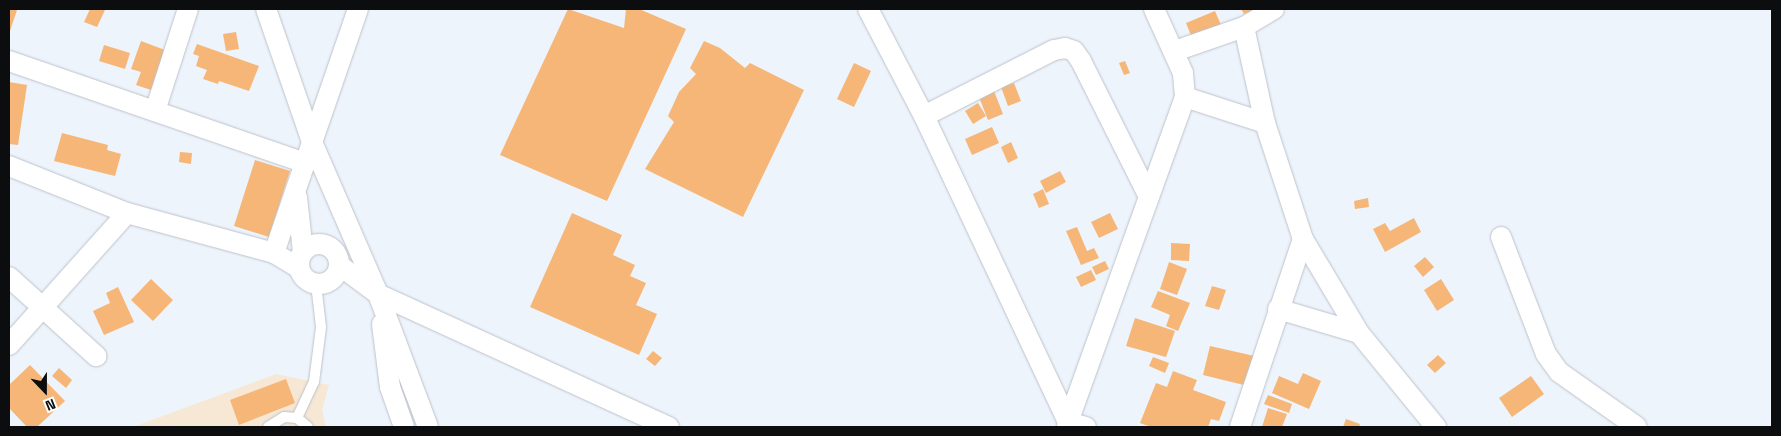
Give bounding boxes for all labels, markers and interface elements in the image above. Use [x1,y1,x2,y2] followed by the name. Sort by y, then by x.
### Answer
[20,366,70,416] north arrow
[43,395,58,415] text: N

